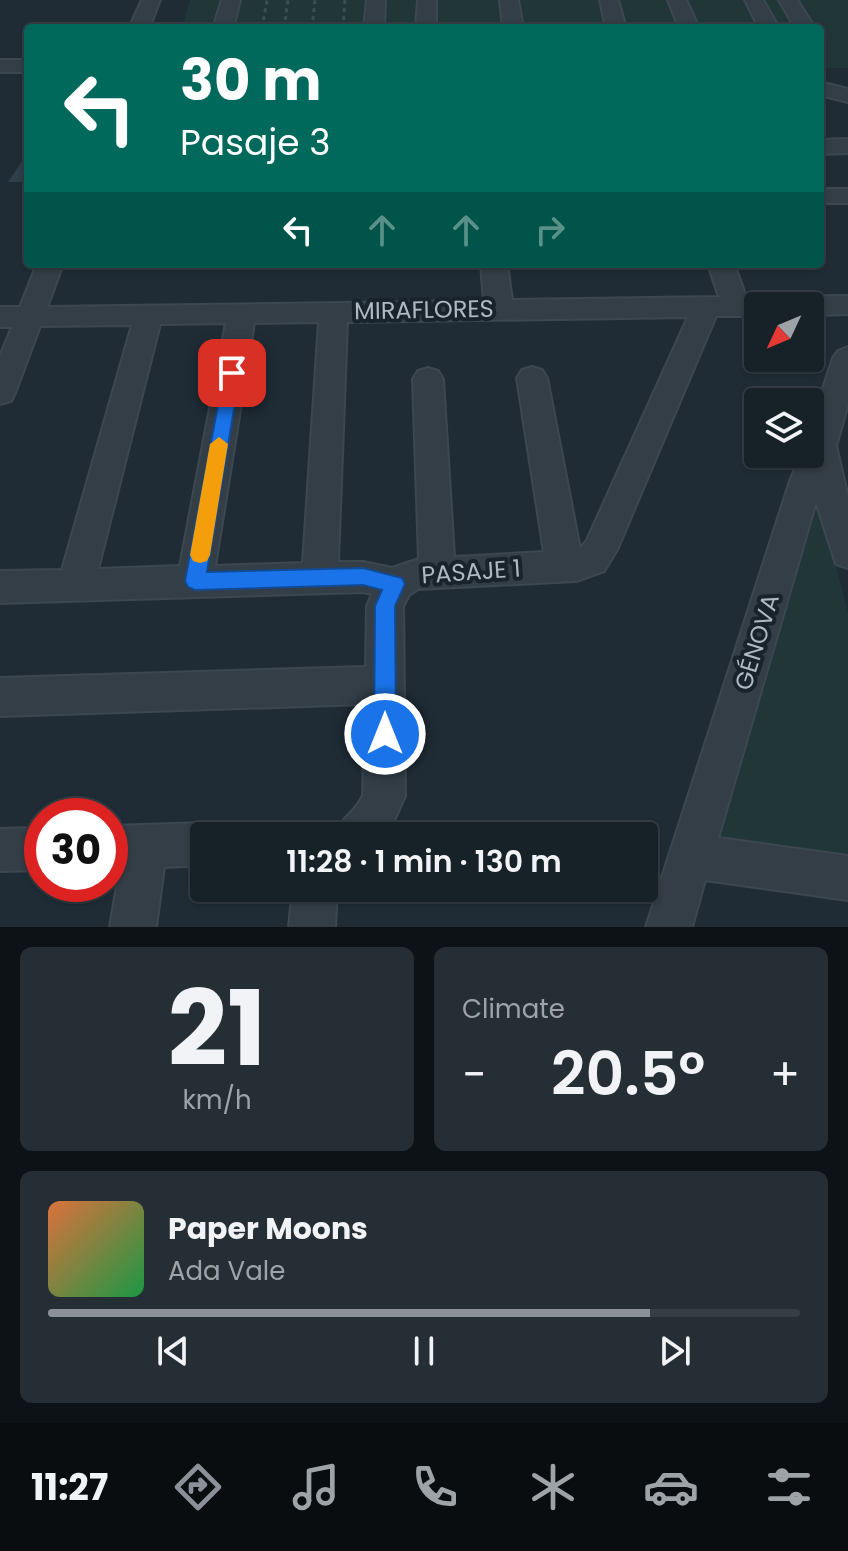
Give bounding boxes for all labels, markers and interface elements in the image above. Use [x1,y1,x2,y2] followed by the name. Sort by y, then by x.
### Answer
[180,41,322,120] text: 30 m
[48,56,152,160] icon: left
[180,117,330,168] text: Pasaje 3
[276,208,320,252] icon: left
[360,208,404,252] icon: ahead
[444,208,488,252] icon: ahead
[528,208,572,252] icon: right
[354,292,494,327] street label: MIRAFLORES
[744,292,824,372] north arrow
[744,292,824,468] map controls
[198,339,266,407] pin
[210,351,254,395] icon: arrive
[744,388,824,468] button: layers
[420,552,522,591] street label: PASAJE 1
[726,590,787,694] street label: GÉNOVA
[343,692,427,776] position arrow
[24,798,128,902] speed limit sign: 30
[286,840,562,883] text: 11:28 · 1 min · 130 m
[168,956,266,1101] text: 21
[462,991,565,1027] text: Climate
[551,1032,705,1116] text: 20.5°
[462,1044,486,1105] text: −
[770,1044,800,1105] text: +
[182,1082,252,1118] text: km/h
[168,1207,368,1250] text: Paper Moons
[168,1253,285,1289] text: Ada Vale
[151,1329,195,1373] icon: previous
[402,1329,446,1373] icon: pause
[653,1329,697,1373] icon: next
[170,1459,226,1515] icon: directions
[288,1459,344,1515] icon: music
[407,1459,463,1515] icon: phone
[525,1459,581,1515] icon: climate
[643,1459,699,1515] icon: car
[761,1459,817,1515] icon: filters
[31,1462,108,1513] text: 11:27

